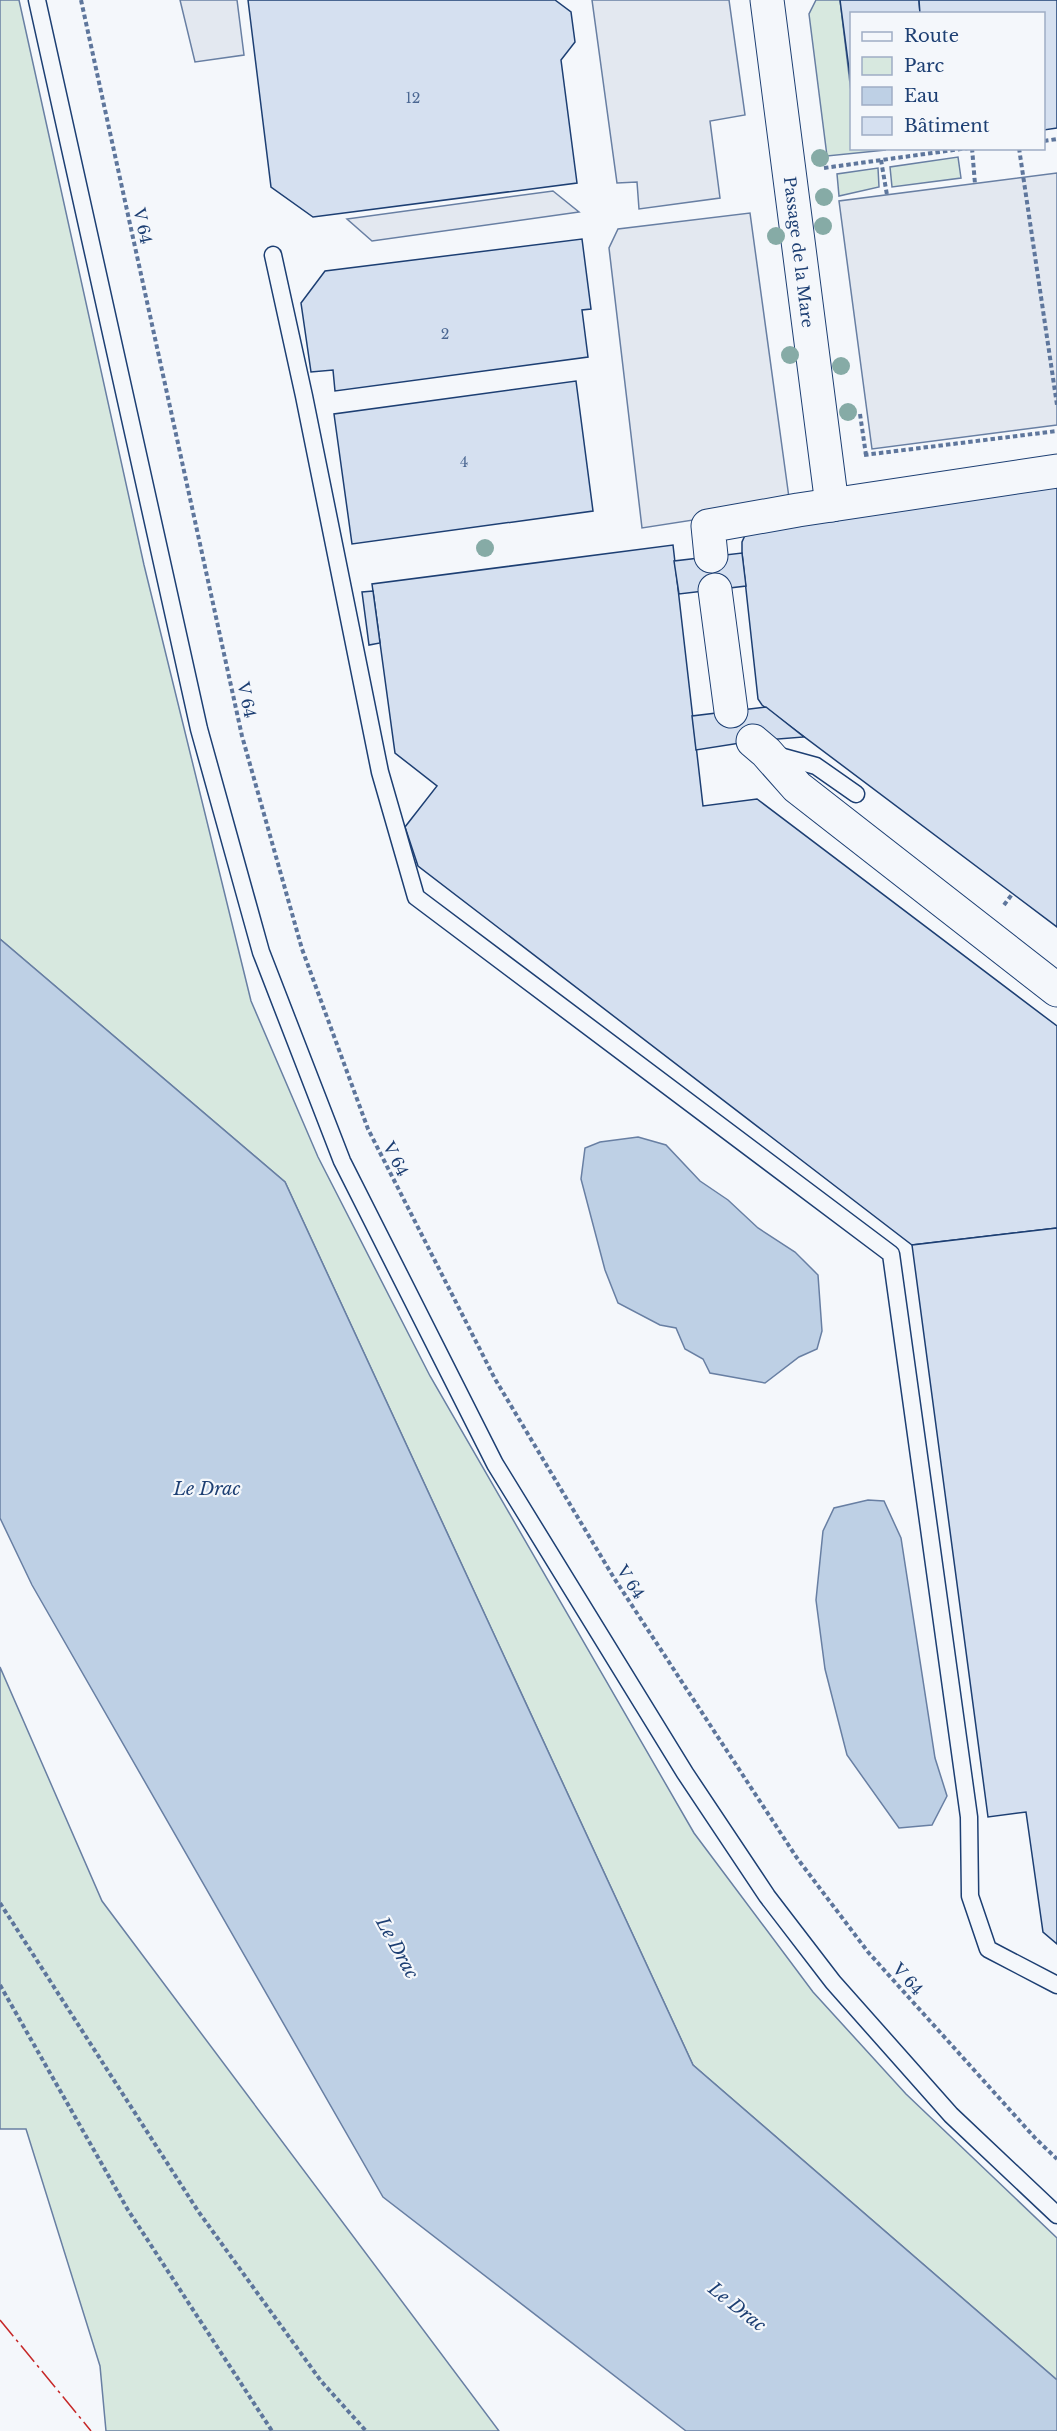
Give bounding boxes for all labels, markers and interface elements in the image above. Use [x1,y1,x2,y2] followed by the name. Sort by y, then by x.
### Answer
[850,12,1045,150] legend
[904,25,959,47] text: Route
[904,55,945,77] text: Parc
[904,85,939,107] text: Eau
[406,89,420,107] house number: 12
[904,115,990,137] text: Bâtiment
[780,175,818,329] street label: Passage de la Mare
[129,205,157,246] street label: V 64
[441,325,449,343] house number: 2
[460,453,468,471] house number: 4
[233,679,261,720] street label: V 64
[378,1137,413,1180] street label: V 64
[172,1478,241,1500] water label: Le Drac
[612,1561,649,1603] street label: V 64
[371,1912,423,1983] water label: Le Drac
[888,1958,928,1999] street label: V 64
[703,2277,770,2336] water label: Le Drac

